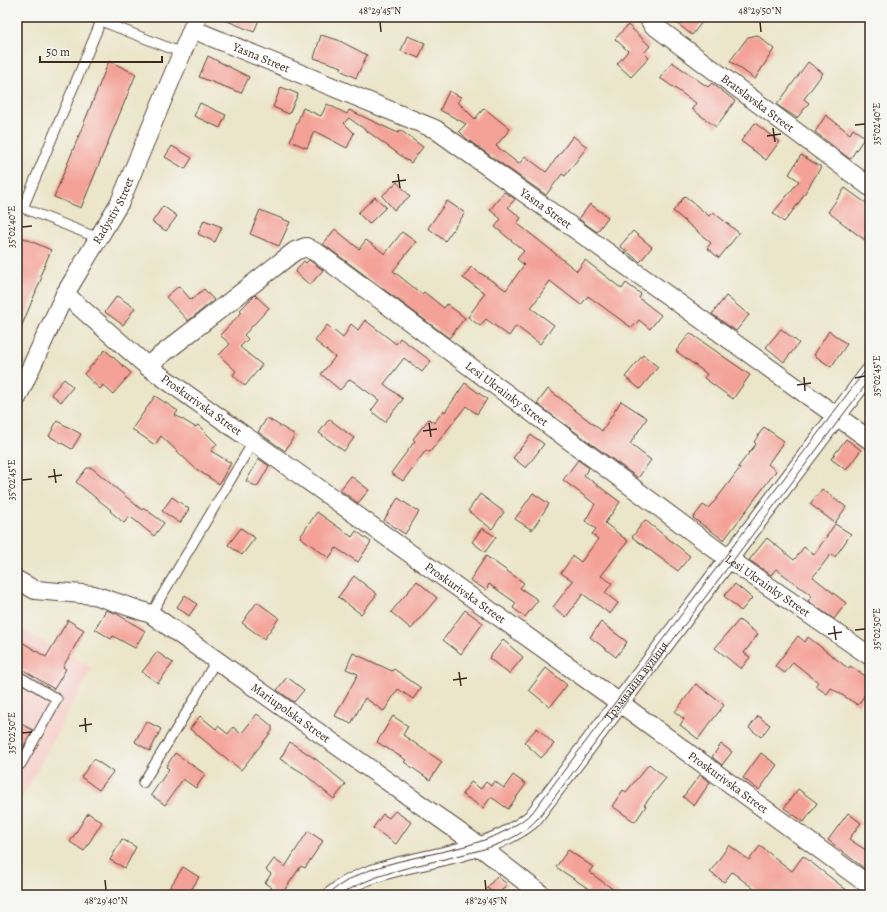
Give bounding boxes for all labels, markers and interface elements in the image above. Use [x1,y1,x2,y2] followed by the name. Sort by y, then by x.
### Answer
[359,4,401,17] text: 48°29'45"N
[738,4,782,17] text: 48°29'50"N
[40,38,162,64] scale bar
[230,38,292,76] street label: Yasna Street
[46,44,70,60] text: 50 m
[718,70,798,136] street label: Bratslavska Street
[870,103,883,145] text: 35°02'40"E
[89,175,137,247] street label: Radystiv Street
[516,184,575,232] street label: Yasna Street
[5,206,18,248] text: 35°02'40"E
[870,355,883,397] text: 35°02'45"E
[462,358,552,430] street label: Lesi Ukrainky Street
[158,371,245,439] street label: Proskurivska Street
[5,459,18,501] text: 35°02'45"E
[722,551,813,621] street label: Lesi Ukrainky Street
[422,559,509,627] street label: Proskurivska Street
[870,608,883,650] text: 35°02'50"E
[601,638,672,724] street label: Трамвайна вулиця
[248,679,334,746] street label: Mariupolska Street
[5,712,18,754] text: 35°02'50"E
[685,747,772,817] street label: Proskurivska Street
[84,894,128,907] text: 48°29'40"N
[465,894,507,907] text: 48°29'45"N

